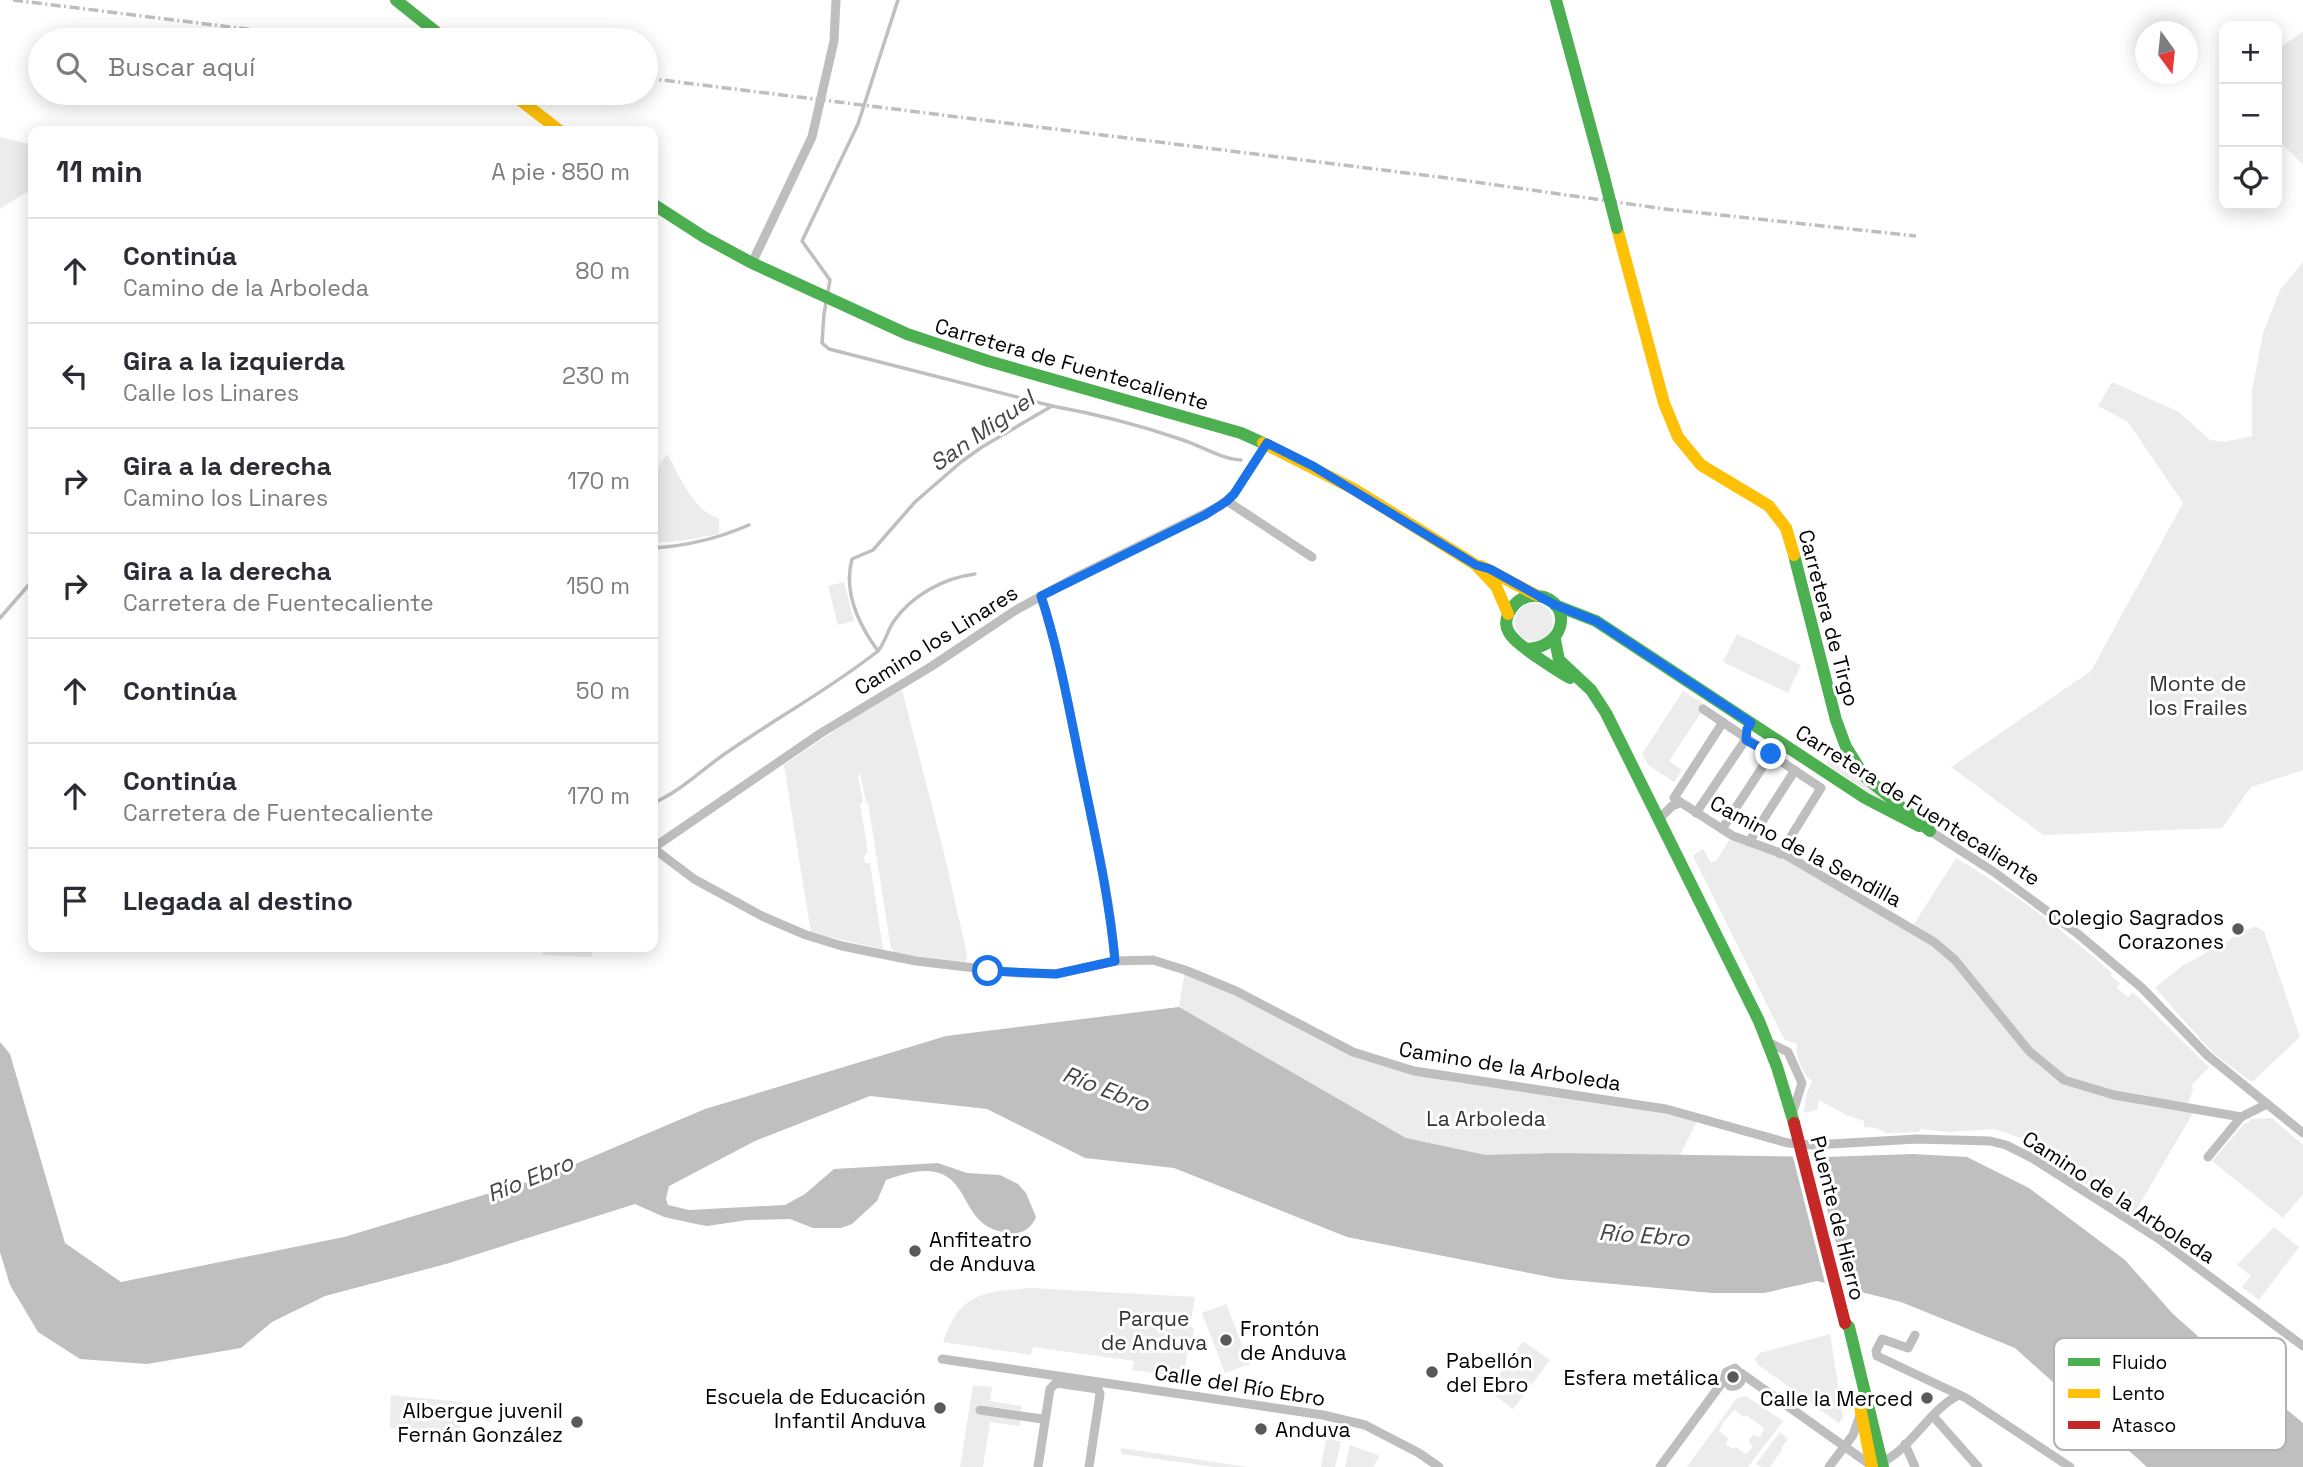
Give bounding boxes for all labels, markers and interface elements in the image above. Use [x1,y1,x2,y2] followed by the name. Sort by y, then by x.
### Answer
[2135,21,2198,84] north arrow
[2219,21,2282,210] map controls
[2219,21,2282,84] button: +
[28,28,658,105] search box
[52,48,90,86] icon: search
[108,50,255,84] text: Buscar aquí
[2219,84,2282,147] button: −
[2219,147,2282,210] button: locate
[56,152,143,191] text: 11 min
[491,157,630,187] text: A pie · 850 m
[123,239,237,273] text: Continúa
[56,252,94,290] icon: ahead
[575,256,630,286] text: 80 m
[123,273,369,303] text: Camino de la Arboleda
[932,312,1212,416] street label: Carretera de Fuentecaliente
[123,344,345,378] text: Gira a la izquierda
[56,357,94,395] icon: left
[562,361,630,391] text: 230 m
[123,378,299,408] text: Calle los Linares
[924,383,1042,478] water label: San Miguel
[123,449,332,483] text: Gira a la derecha
[56,462,94,500] icon: right
[567,466,630,496] text: 170 m
[123,483,328,513] text: Camino los Linares
[1792,527,1866,709] street label: Carretera de Tirgo
[123,554,332,588] text: Gira a la derecha
[56,567,94,605] icon: right
[566,571,630,601] text: 150 m
[849,579,1023,701] street label: Camino los Linares
[123,588,434,618] text: Carretera de Fuentecaliente
[2148,670,2248,721] park label: Monte de los Frailes
[56,672,94,710] icon: ahead
[123,674,237,708] text: Continúa
[576,676,630,706] text: 50 m
[1791,718,2045,892] street label: Carretera de Fuentecaliente
[1755,738,1786,769] route end
[123,764,237,798] text: Continúa
[56,777,94,815] icon: ahead
[567,781,630,811] text: 170 m
[1706,789,1906,913] street label: Camino de la Sendilla
[123,798,434,828] text: Carretera de Fuentecaliente
[56,882,94,920] icon: arrive
[123,884,353,918] text: Llegada al destino
[2048,904,2224,955] place label: Colegio Sagrados Corazones
[2230,921,2246,937] marker: Colegio Sagrados Corazones
[972,955,1003,986] route start
[1397,1035,1623,1097] street label: Camino de la Arboleda
[1058,1059,1154,1120] water label: Río Ebro
[1426,1105,1546,1132] park label: La Arboleda
[2017,1125,2221,1269] street label: Camino de la Arboleda
[1804,1133,1872,1303] street label: Puente de Hierro
[482,1147,578,1209] water label: Río Ebro
[1598,1217,1691,1253] water label: Río Ebro
[929,1226,1036,1277] place label: Anfiteatro de Anduva
[907,1243,923,1259] marker: Anfiteatro de Anduva
[1101,1305,1207,1356] park label: Parque de Anduva
[1240,1315,1347,1366] place label: Frontón de Anduva
[1218,1332,1234,1348] marker: Frontón de Anduva
[2054,1338,2286,1450] legend
[1446,1347,1533,1398] place label: Pabellón del Ebro
[2112,1350,2167,1375] text: Fluido
[1153,1358,1327,1412] street label: Calle del Río Ebro
[1424,1364,1440,1380] marker: Pabellón del Ebro
[1563,1364,1719,1391] place label: Esfera metálica
[1725,1369,1741,1385] marker: Esfera metálica
[2112,1381,2165,1406] text: Lento
[705,1383,926,1434] place label: Escuela de Educación Infantil Anduva
[1760,1385,1913,1412] place label: Calle la Merced
[1919,1390,1935,1406] marker: Calle la Merced
[397,1397,563,1448] place label: Albergue juvenil Fernán González
[932,1400,948,1416] marker: Escuela de Educación Infantil Anduva
[2112,1413,2176,1438] text: Atasco
[569,1414,585,1430] marker: Albergue juvenil Fernán González
[1275,1416,1351,1443] place label: Anduva
[1253,1421,1269,1437] marker: Anduva

